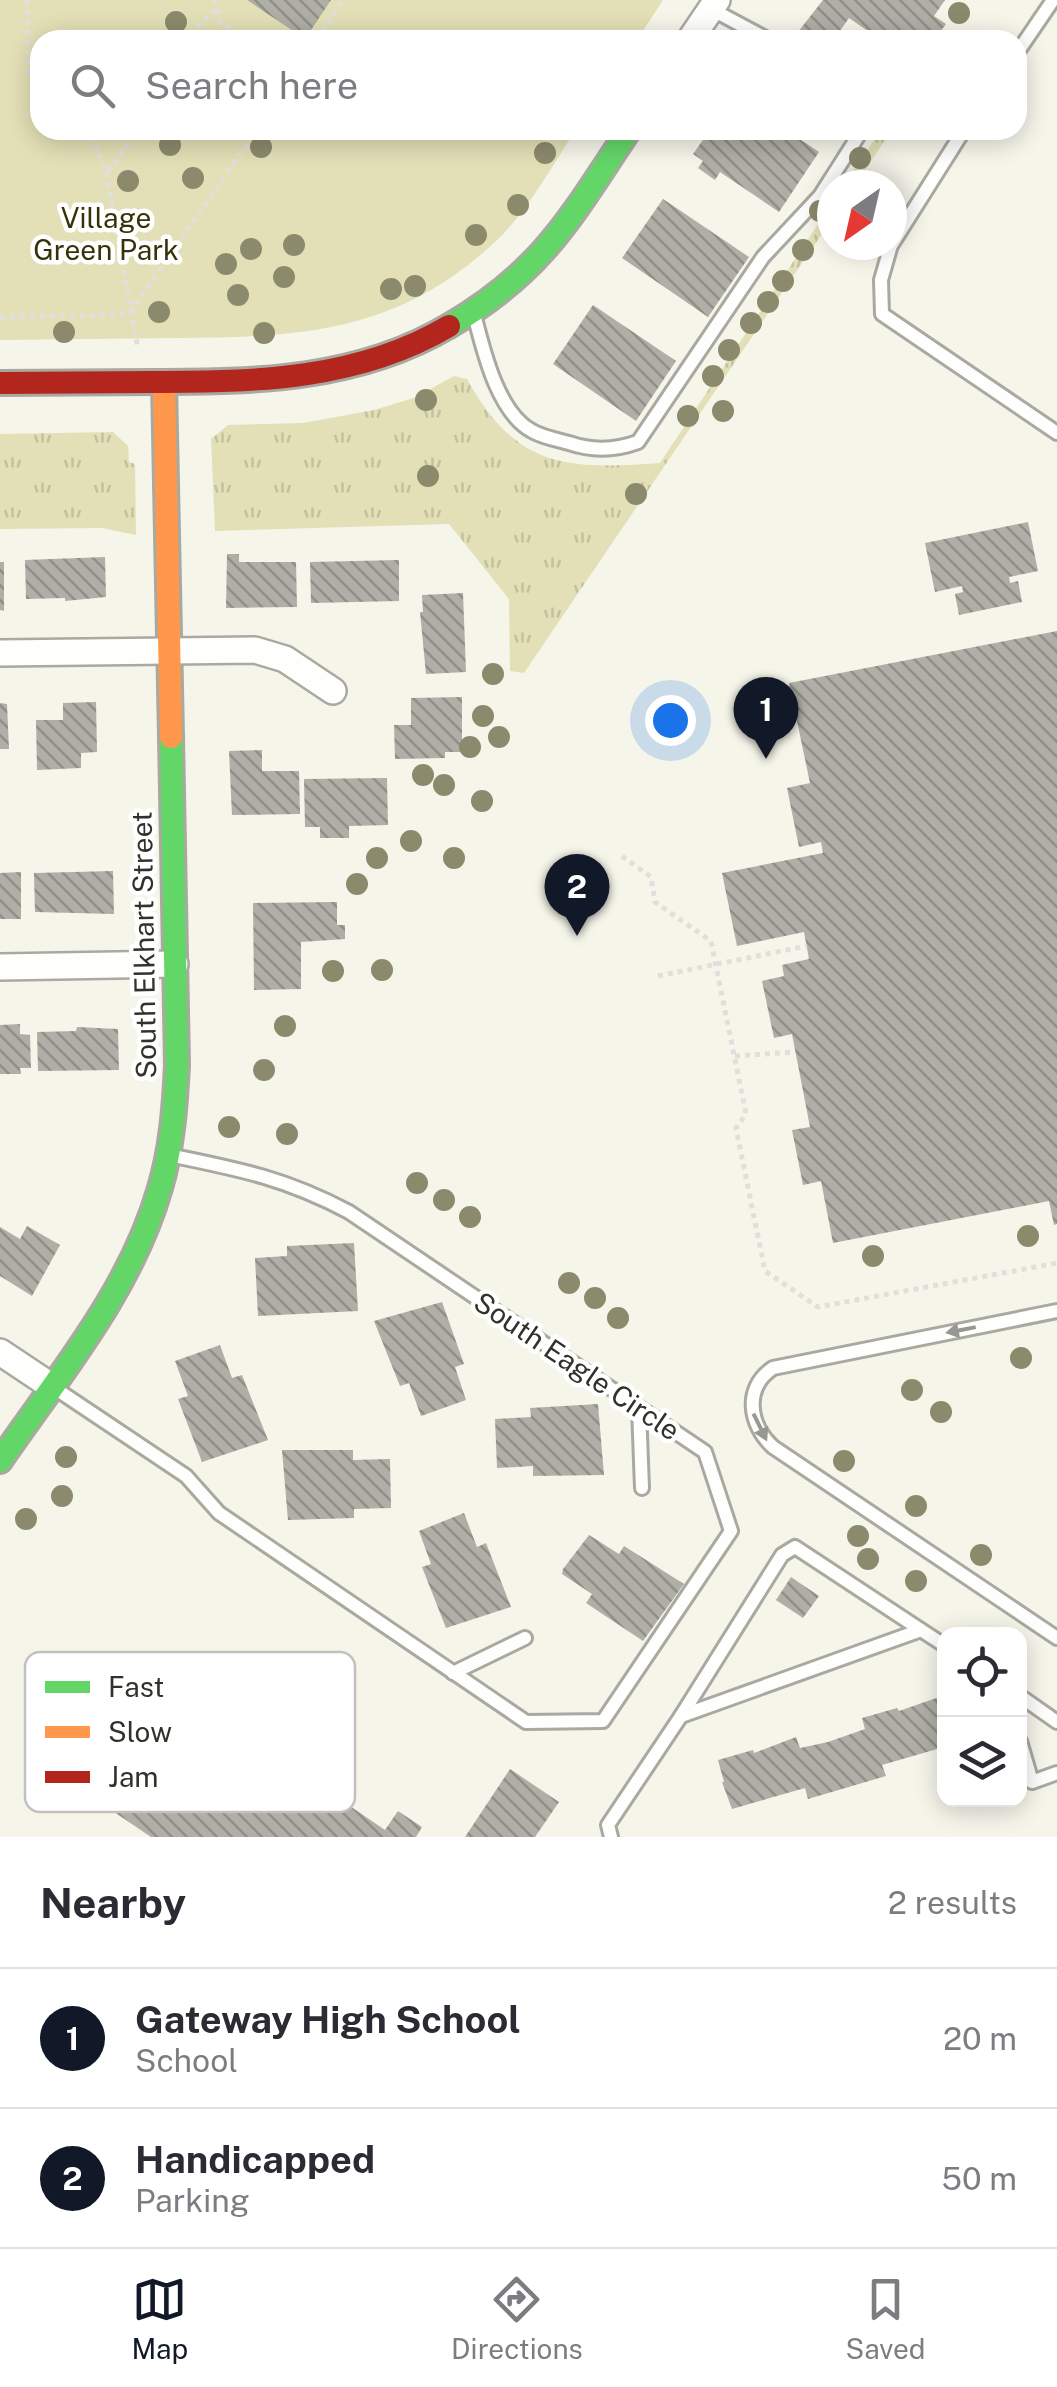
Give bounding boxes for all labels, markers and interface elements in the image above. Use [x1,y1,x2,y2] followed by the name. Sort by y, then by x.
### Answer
[30,30,1027,140] search box
[65,58,120,113] icon: search
[145,63,358,108] text: Search here
[817,170,907,260] north arrow
[33,201,179,266] park label: Village Green Park
[734,676,798,759] pin: 1
[645,695,696,746] your location
[125,811,162,1079] street label: South Elkhart Street
[544,854,610,936] pin: 2
[468,1285,686,1447] street label: South Eagle Circle
[945,1322,976,1338] one-way arrow
[751,1412,768,1441] one-way arrow
[937,1627,1027,1807] map controls
[937,1627,1027,1717] button: locate
[25,1652,355,1812] legend
[108,1670,164,1703] text: Fast
[108,1715,172,1748] text: Slow
[937,1717,1027,1807] button: layers
[108,1760,159,1793] text: Jam
[40,1878,186,1927] text: Nearby
[888,1884,1017,1921] text: 2 results
[135,1997,521,2042] text: Gateway High School
[66,2020,79,2057] text: 1
[943,2020,1017,2057] text: 20 m
[135,2042,238,2079] text: School
[135,2137,375,2182] text: Handicapped
[62,2160,83,2197] text: 2
[941,2160,1017,2197] text: 50 m
[135,2182,250,2219] text: Parking
[131,2272,188,2365] tab: Map
[451,2272,583,2365] tab: Directions
[845,2272,926,2365] tab: Saved

